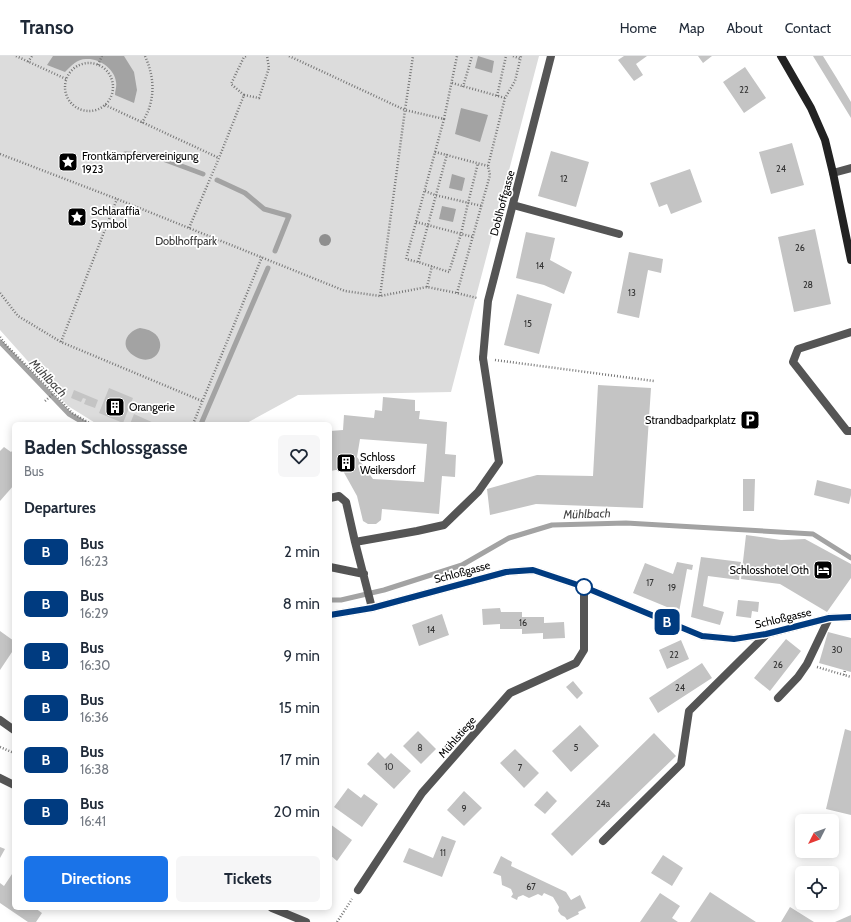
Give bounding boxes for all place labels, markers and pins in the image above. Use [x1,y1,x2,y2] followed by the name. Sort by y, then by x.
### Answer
[82,149,199,176] place label: Frontkämpfervereinigung 1923
[57,151,79,173] place icon: Frontkämpfervereinigung 1923
[91,204,140,231] place label: Schlaraffia Symbol
[66,206,88,228] place icon: Schlaraffia Symbol
[104,396,126,418] building icon: Orangerie
[129,400,175,414] place label: Orangerie
[739,409,761,431] parking icon: Strandbadparkplatz
[645,413,736,427] place label: Strandbadparkplatz
[360,450,416,477] place label: Schloss Weikersdorf
[335,452,357,474] building icon: Schloss Weikersdorf
[812,559,834,581] hotel icon: Schlosshotel Oth
[729,563,809,577] place label: Schlosshotel Oth
[575,578,593,596] unlabelled marker

